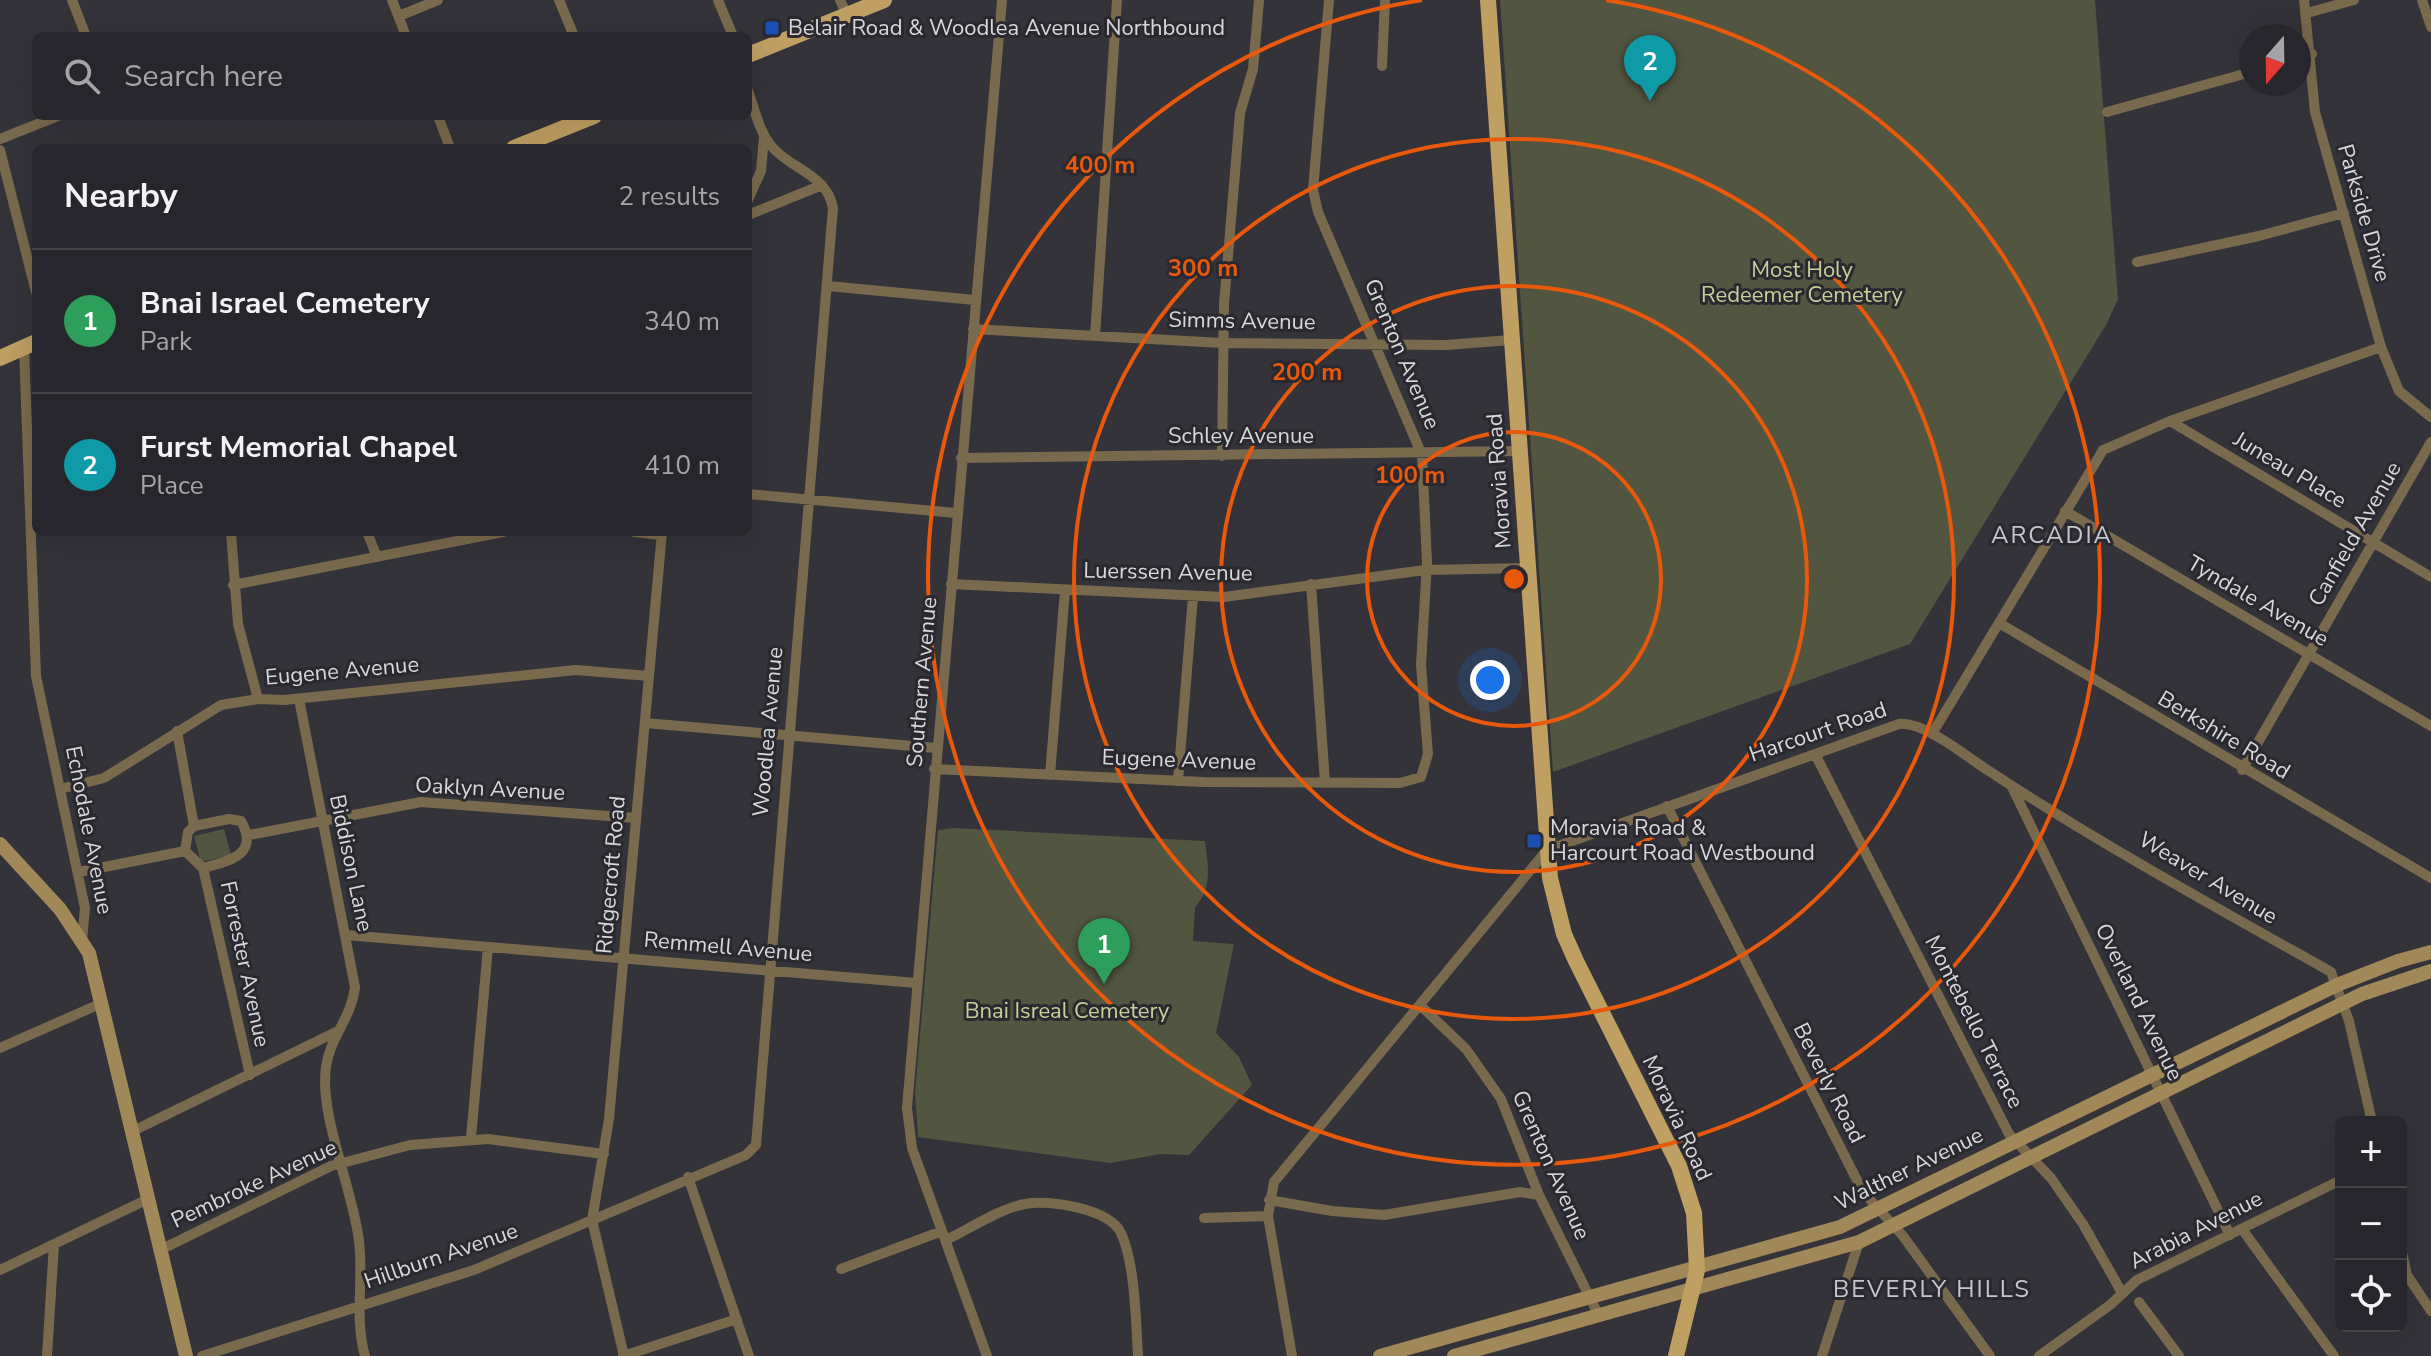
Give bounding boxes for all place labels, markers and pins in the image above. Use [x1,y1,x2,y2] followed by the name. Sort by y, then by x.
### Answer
[788,13,1225,43] place label: Belair Road & Woodlea Avenue Northbound
[763,19,781,37] marker: Belair Road & Woodlea Avenue Northbound
[1624,35,1676,101] pin: 2
[1500,565,1528,593] centre of rings
[1550,813,1815,868] place label: Moravia Road & Harcourt Road Westbound
[1525,832,1543,850] marker: Moravia Road & Harcourt Road Westbound
[1078,918,1130,984] pin: 1

